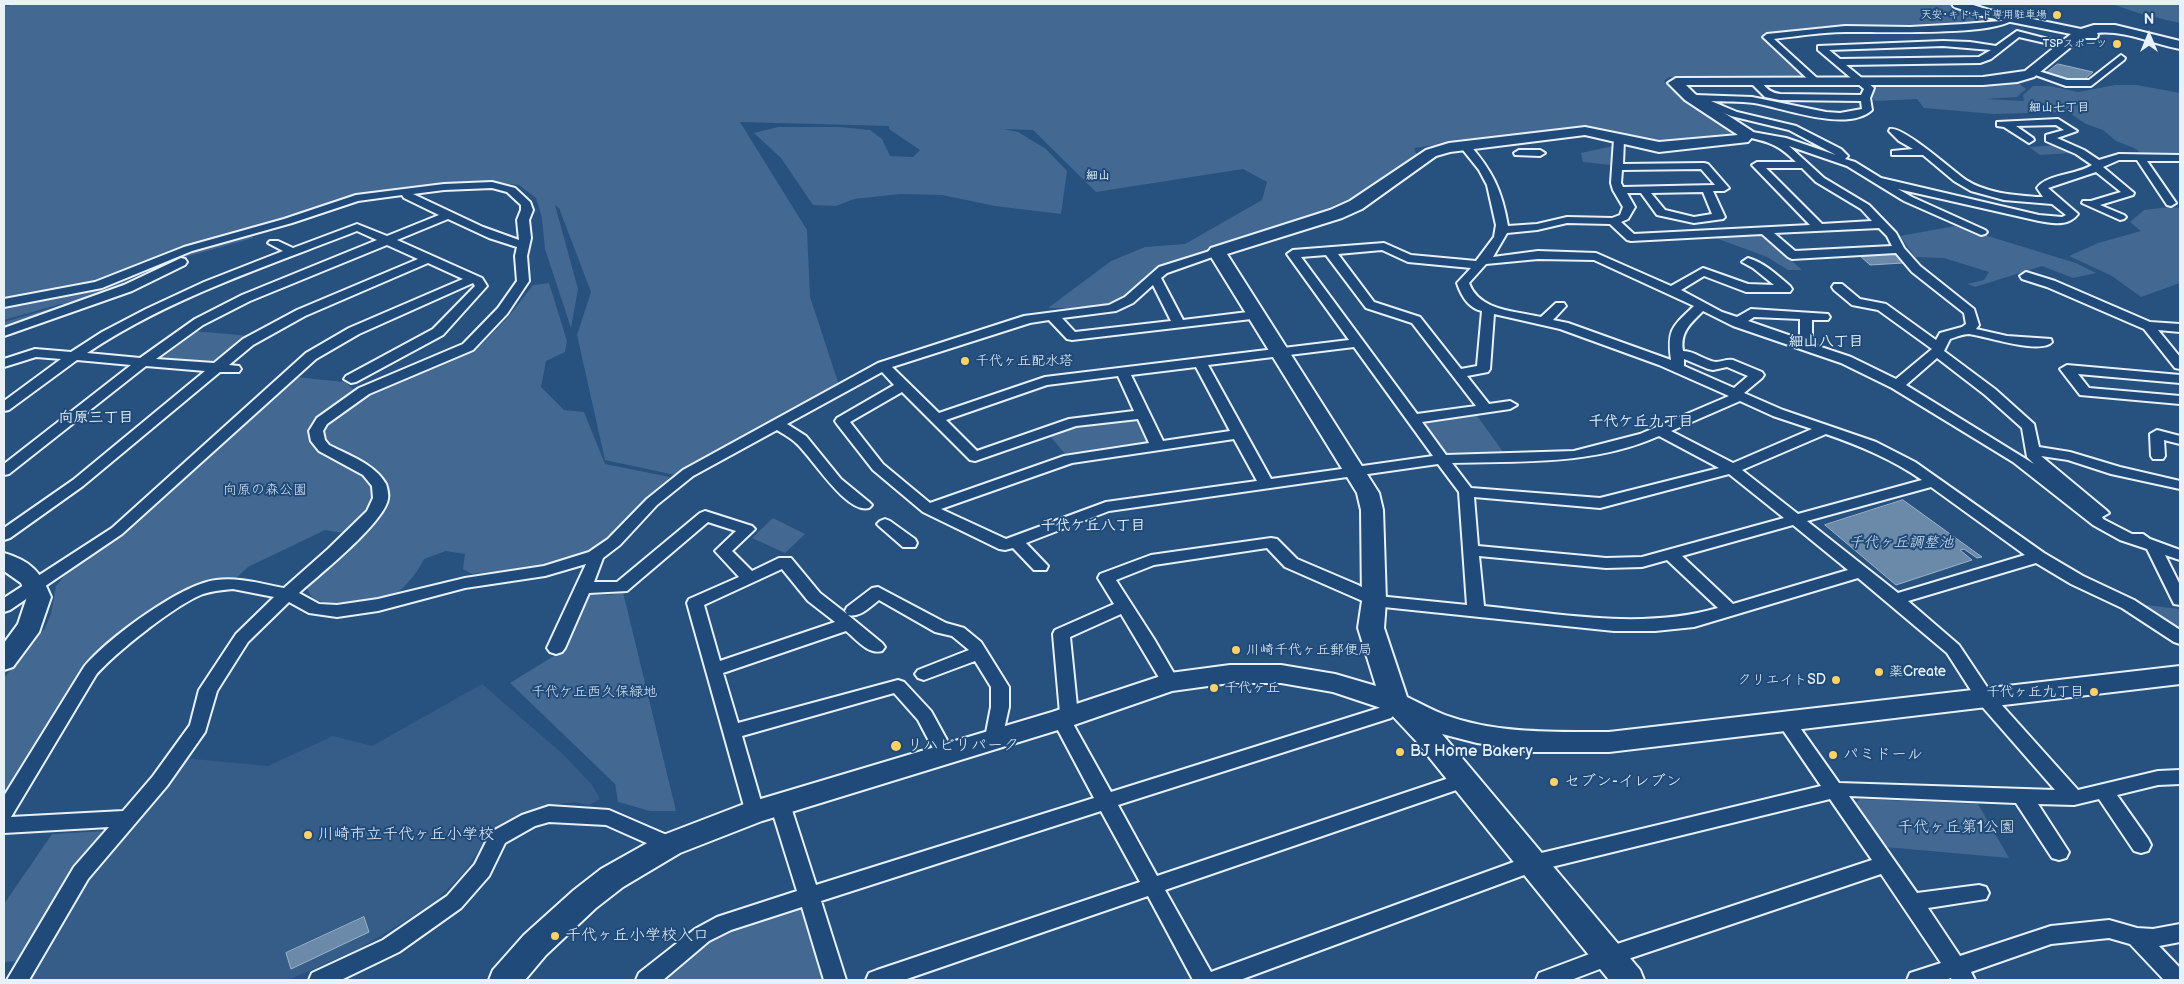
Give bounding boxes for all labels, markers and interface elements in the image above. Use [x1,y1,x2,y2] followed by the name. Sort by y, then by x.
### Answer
[1921,8,2047,22] place label: 天安･キドキド専用駐車場
[2051,9,2063,21] marker: 天安･キドキド専用駐車場
[2124,10,2174,60] north arrow
[2144,11,2154,28] text: N
[2043,37,2107,51] place label: TSPスポーツ
[2111,38,2123,50] marker: TSPスポーツ
[2029,101,2089,115] district label: 細山七丁目
[1086,169,1110,183] district label: 細山
[1789,333,1863,351] district label: 細山八丁目
[975,353,1073,369] place label: 千代ヶ丘配水塔
[959,355,971,367] marker: 千代ヶ丘配水塔
[59,409,133,427] district label: 向原三丁目
[1589,413,1693,431] district label: 千代ケ丘九丁目
[223,482,307,498] park label: 向原の森公園
[1041,517,1145,535] district label: 千代ケ丘八丁目
[1849,534,1953,552] water label: 千代ヶ丘調整池
[1246,642,1372,658] place label: 川崎千代ヶ丘郵便局
[1230,644,1242,656] marker: 川崎千代ヶ丘郵便局
[1889,664,1946,680] place label: 薬Create
[1873,666,1885,678] marker: 薬Create
[1737,672,1826,688] place label: クリエイトSD
[1830,674,1842,686] marker: クリエイトSD
[1224,680,1280,696] place label: 千代ヶ丘
[1208,682,1220,694] marker: 千代ヶ丘
[531,684,657,700] park label: 千代ケ丘西久保緑地
[1986,684,2084,700] place label: 千代ヶ丘九丁目
[2088,686,2100,698] marker: 千代ヶ丘九丁目
[907,736,1019,756] place label: リハビリパーク
[889,739,903,753] marker: リハビリパーク
[1410,742,1533,762] place label: BJ Home Bakery
[1843,745,1923,765] place label: パミドール
[1394,746,1406,758] marker: BJ Home Bakery
[1827,749,1839,761] marker: パミドール
[1564,772,1682,792] place label: セブン-イレブン
[1548,776,1560,788] marker: セブン-イレブン
[1897,818,2015,838] park label: 千代ヶ丘第1公園
[318,825,494,845] place label: 川崎市立千代ヶ丘小学校
[302,829,314,841] marker: 川崎市立千代ヶ丘小学校
[565,926,709,946] place label: 千代ヶ丘小学校入口
[549,930,561,942] marker: 千代ヶ丘小学校入口

